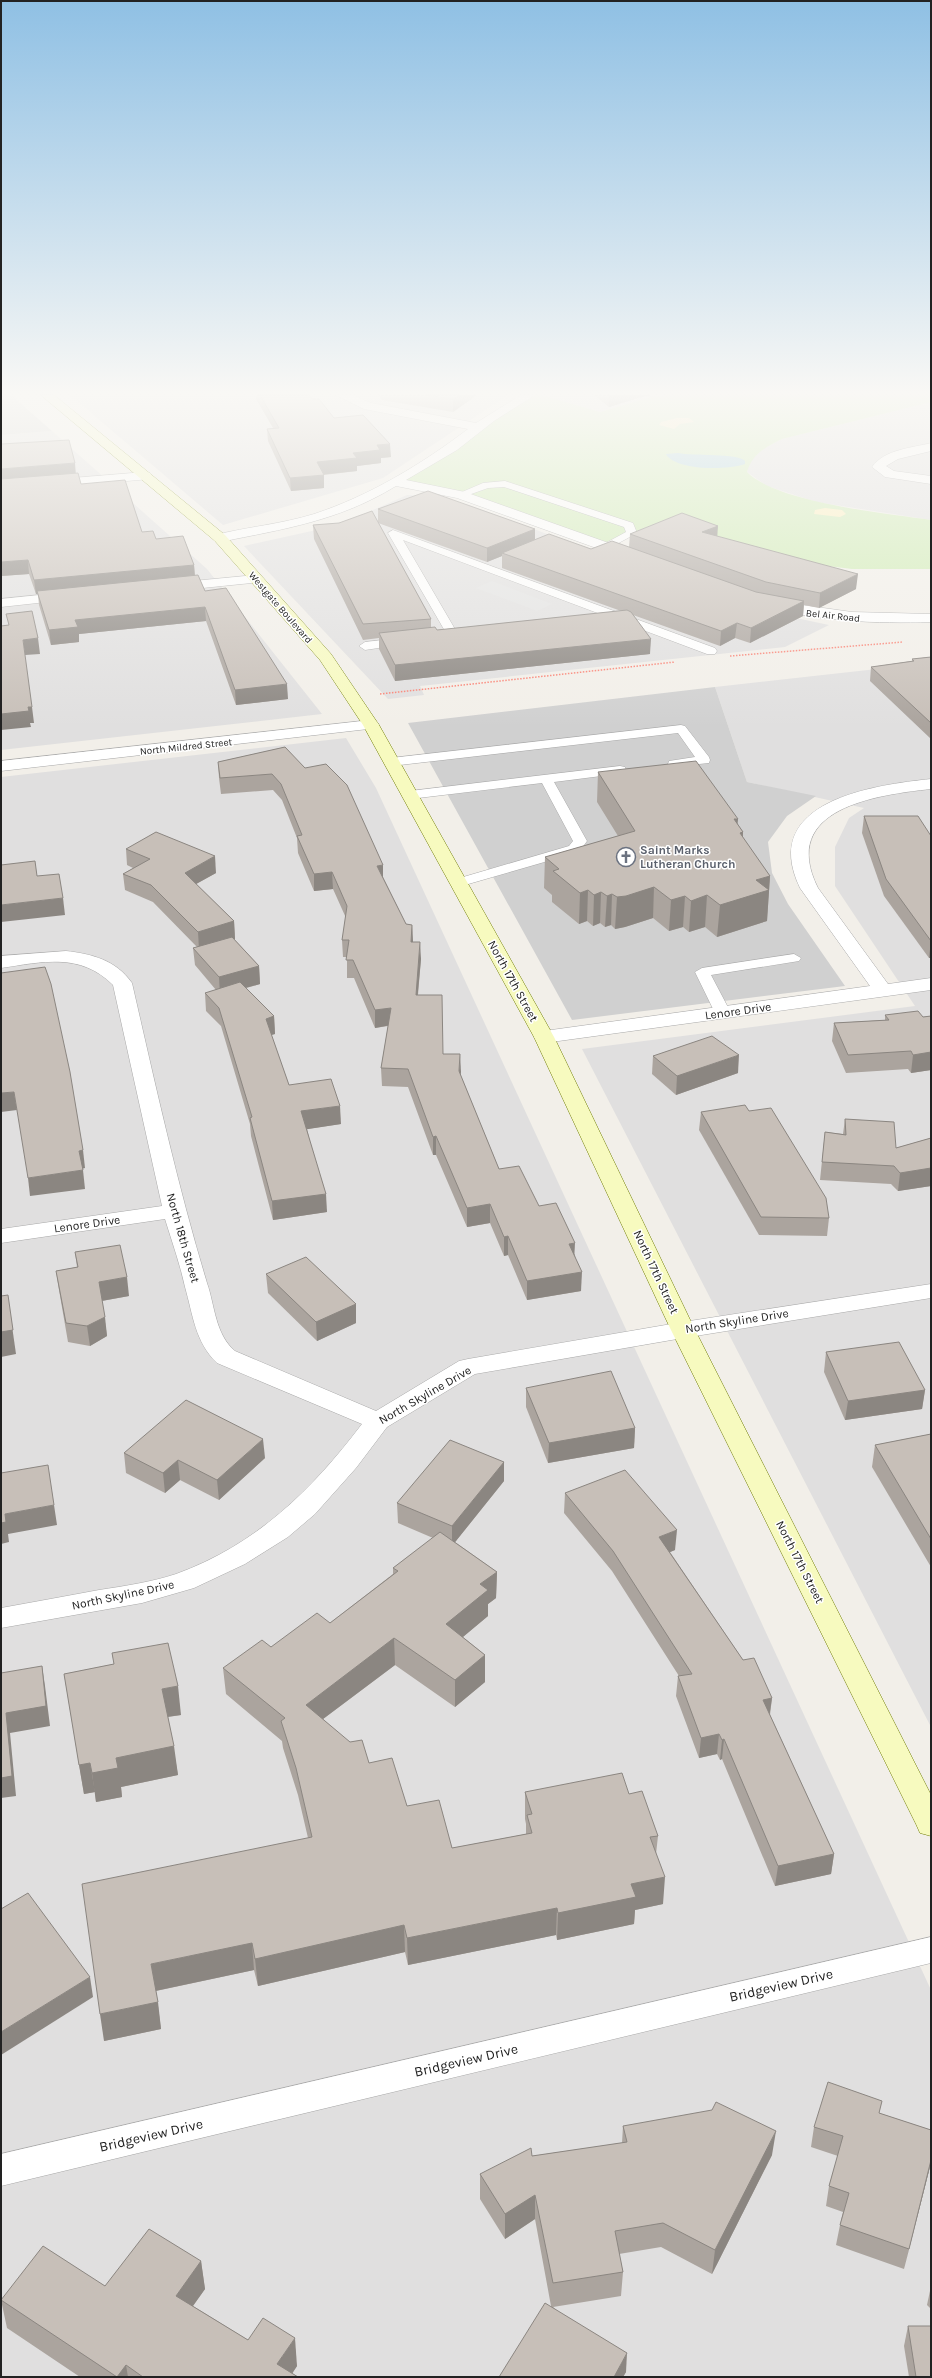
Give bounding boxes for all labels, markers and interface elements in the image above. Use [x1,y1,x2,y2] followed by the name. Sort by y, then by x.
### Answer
[246,569,315,646] street label: Westgate Boulevard
[805,607,861,625] street label: Bel Air Road
[139,736,233,758] street label: North Mildred Street
[640,843,735,871] place label: Saint Marks Lutheran Church
[615,846,637,868] church icon: Saint Marks Lutheran Church
[485,938,541,1025] street label: North 17th Street
[704,999,772,1023] street label: Lenore Drive
[164,1192,203,1285] street label: North 18th Street
[53,1212,121,1236] street label: Lenore Drive
[630,1228,682,1317] street label: North 17th Street
[684,1306,790,1336] street label: North Skyline Drive
[376,1363,474,1427] street label: North Skyline Drive
[773,1518,827,1606] street label: North 17th Street
[71,1577,175,1613] street label: North Skyline Drive
[728,1965,835,2006] street label: Bridgeview Drive
[413,2040,520,2081] street label: Bridgeview Drive
[98,2115,205,2156] street label: Bridgeview Drive

